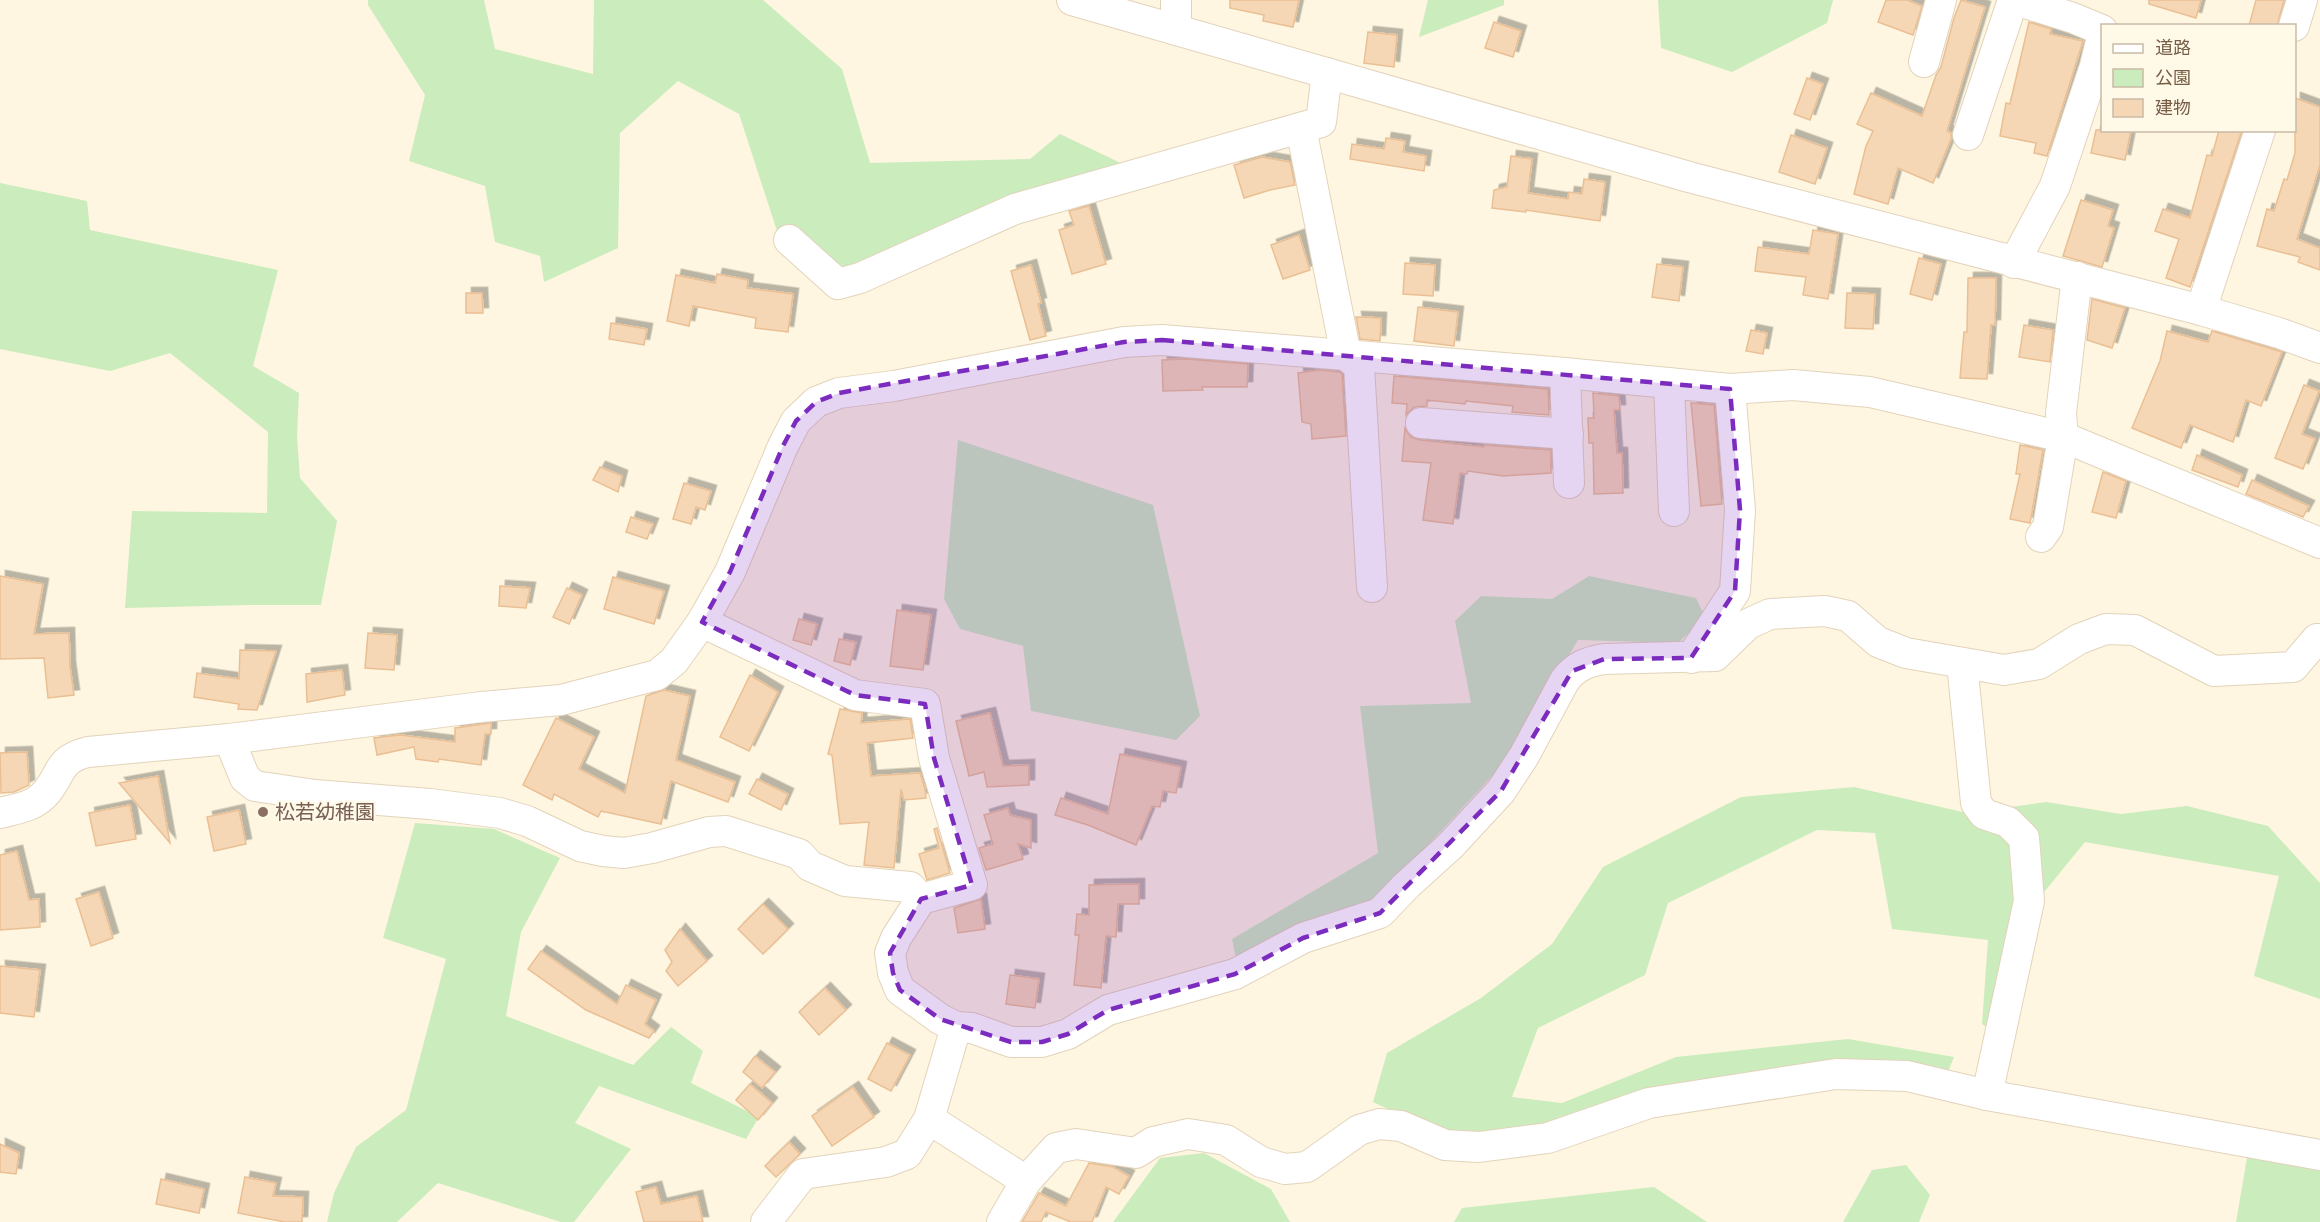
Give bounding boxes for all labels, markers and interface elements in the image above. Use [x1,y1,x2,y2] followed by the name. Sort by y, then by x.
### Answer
[2101,24,2296,132] legend
[2155,38,2191,58] text: 道路
[2155,68,2191,88] text: 公園
[2155,98,2191,118] text: 建物
[275,801,375,823] place label: 松若幼稚園
[256,805,270,819] marker: 松若幼稚園

